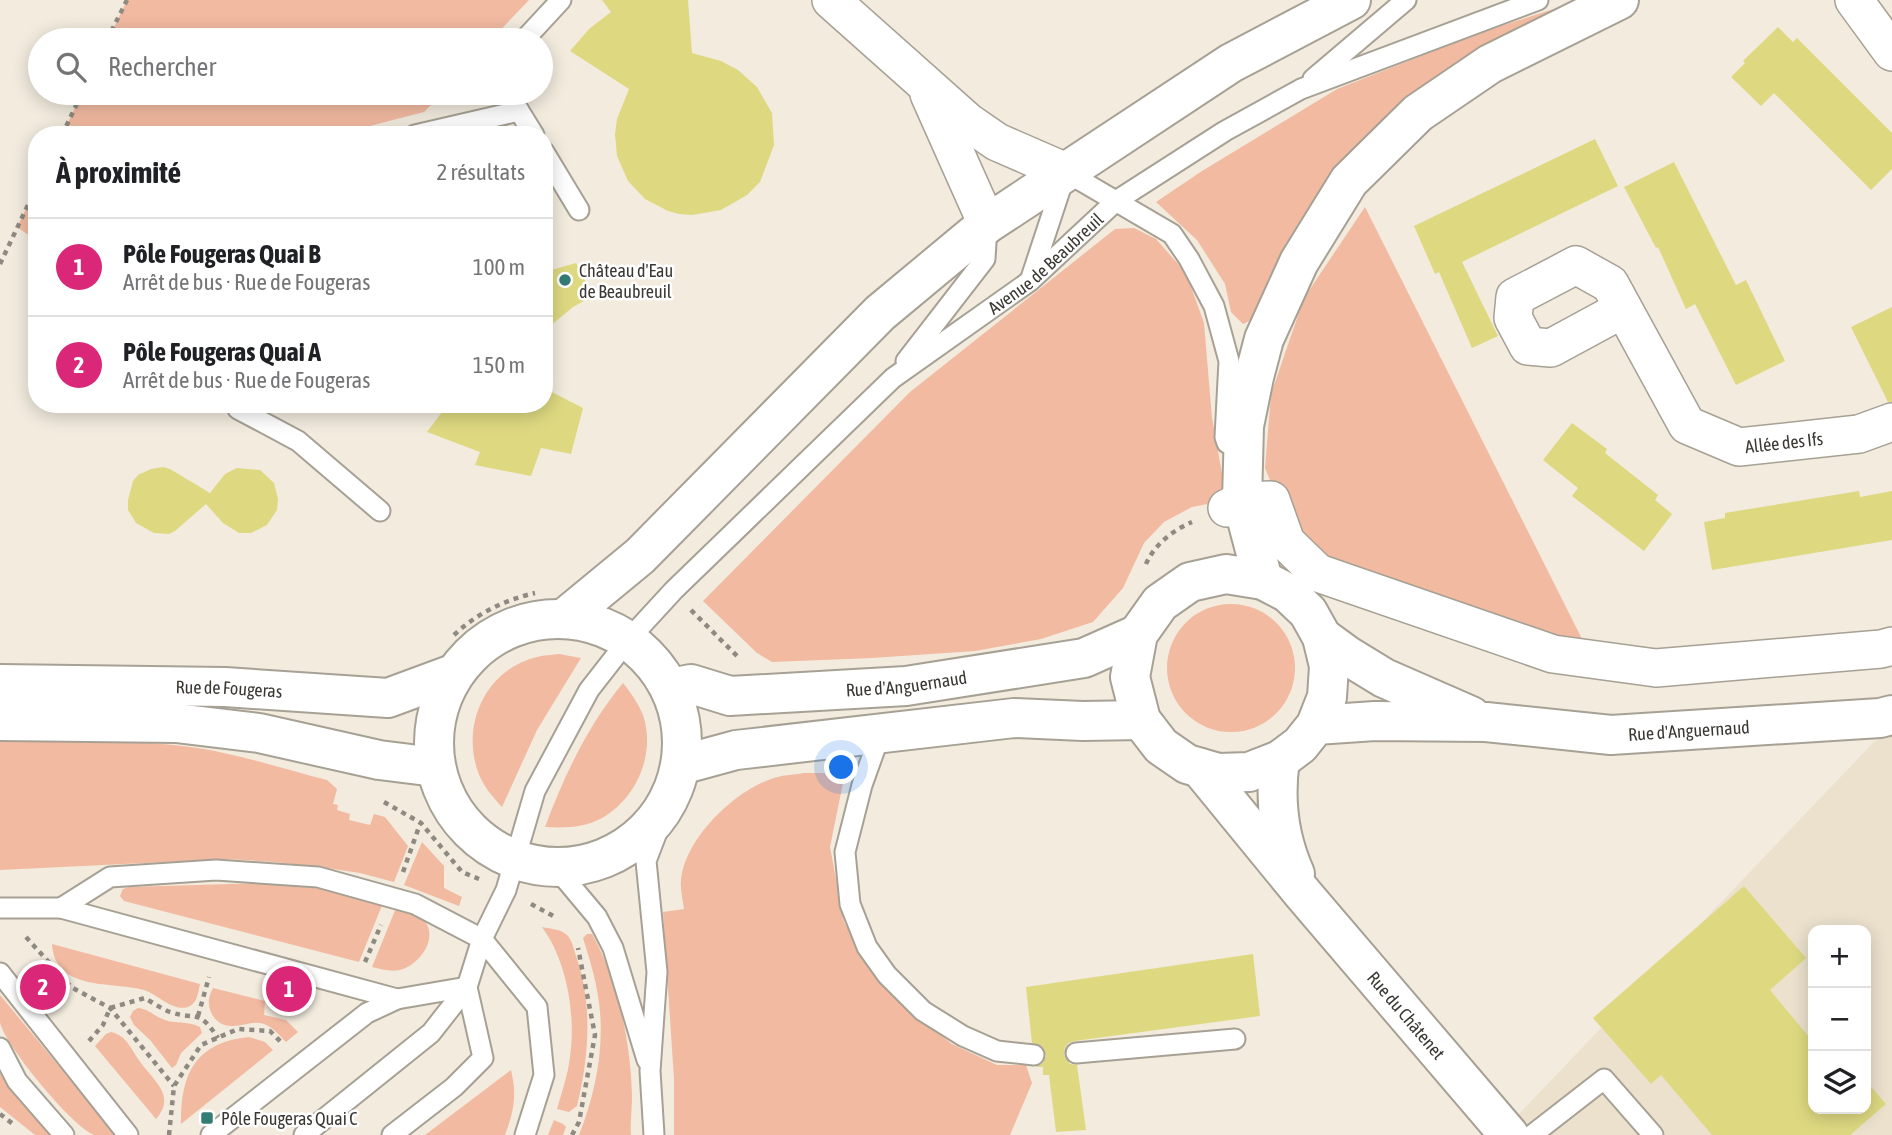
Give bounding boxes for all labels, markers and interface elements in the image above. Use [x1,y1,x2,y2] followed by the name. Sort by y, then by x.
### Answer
[28,28,553,105] search box
[52,48,90,86] icon: search
[108,52,216,82] text: Rechercher
[56,155,181,189] text: À proximité
[436,159,525,185] text: 2 résultats
[984,208,1107,318] street label: Avenue de Beaubreuil
[123,239,321,269] text: Pôle Fougeras Quai B
[74,254,84,280] text: 1
[473,254,525,280] text: 100 m
[579,260,673,302] place label: Château d'Eau de Beaubreuil
[123,269,370,295] text: Arrêt de bus · Rue de Fougeras
[557,272,573,288] marker: Château d'Eau de Beaubreuil
[123,337,321,367] text: Pôle Fougeras Quai A
[74,352,84,378] text: 2
[473,352,525,378] text: 150 m
[123,367,370,393] text: Arrêt de bus · Rue de Fougeras
[1744,427,1824,457] street label: Allée des Ifs
[845,666,968,700] street label: Rue d'Anguernaud
[175,676,283,701] street label: Rue de Fougeras
[1628,716,1750,744] street label: Rue d'Anguernaud
[824,750,858,784] your location
[1808,925,1871,1114] map controls
[1808,925,1871,988] button: +
[20,961,66,1013] pin: 2
[266,963,312,1015] pin: 1
[1363,967,1450,1063] street label: Rue du Châtenet
[1808,988,1871,1051] button: −
[1808,1051,1871,1114] button: layers
[221,1108,357,1129] place label: Pôle Fougeras Quai C
[199,1110,215,1126] marker: Pôle Fougeras Quai C

